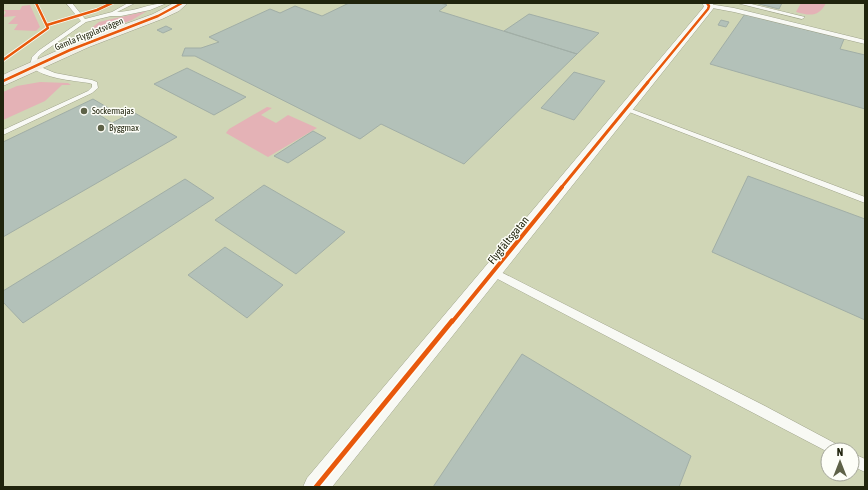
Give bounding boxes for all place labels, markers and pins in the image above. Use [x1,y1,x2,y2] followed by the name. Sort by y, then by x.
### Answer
[79,106,89,116] marker: Sockermajas
[92,106,134,116] place label: Sockermajas
[96,123,106,133] marker: Byggmax
[109,123,139,133] place label: Byggmax

